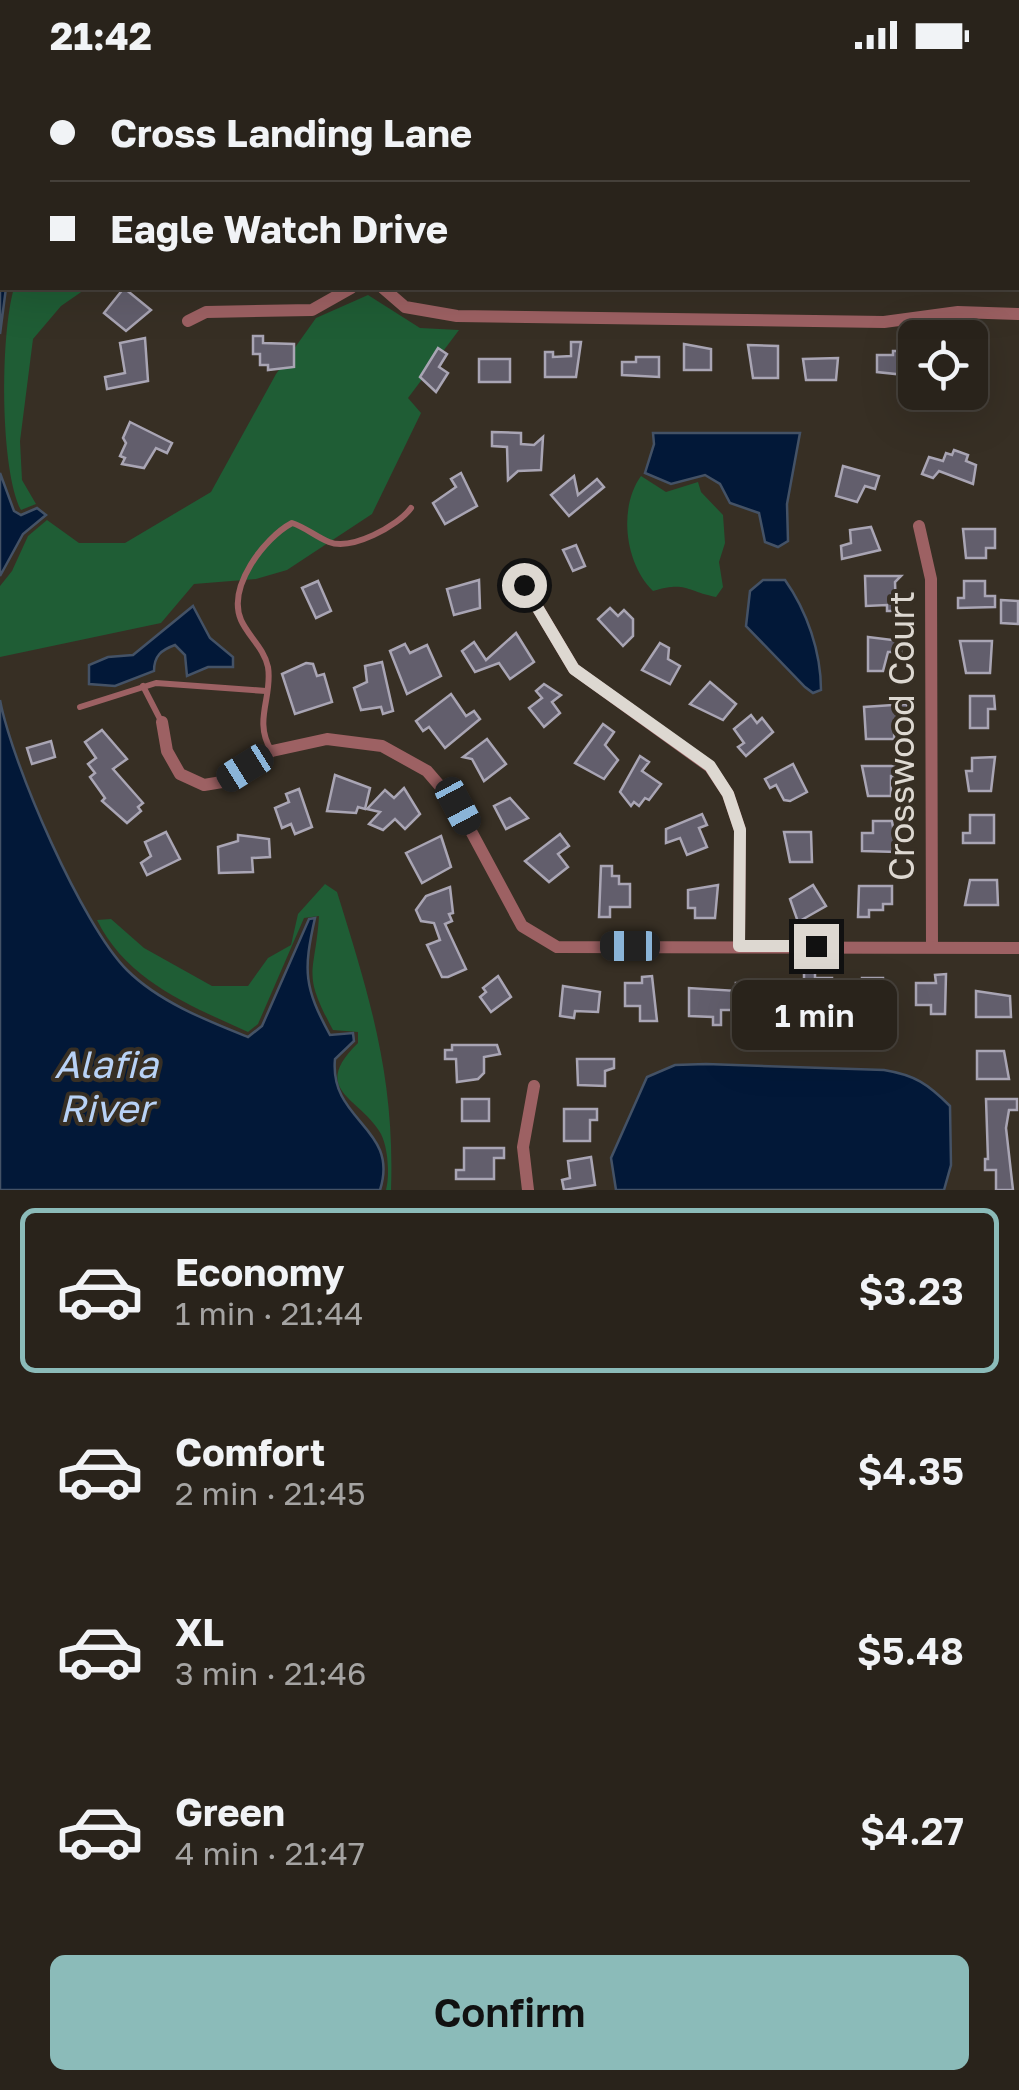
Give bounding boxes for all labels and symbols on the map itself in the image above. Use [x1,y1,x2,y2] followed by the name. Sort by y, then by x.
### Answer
[502,563,547,608] route start
[880,591,922,881] street label: Crosswood Court
[212,739,278,797] car
[431,772,485,840] car
[794,924,839,969] route end
[600,931,660,961] car
[734,981,898,1051] callout: 1 min
[54,1041,159,1130] water label: Alafia River

